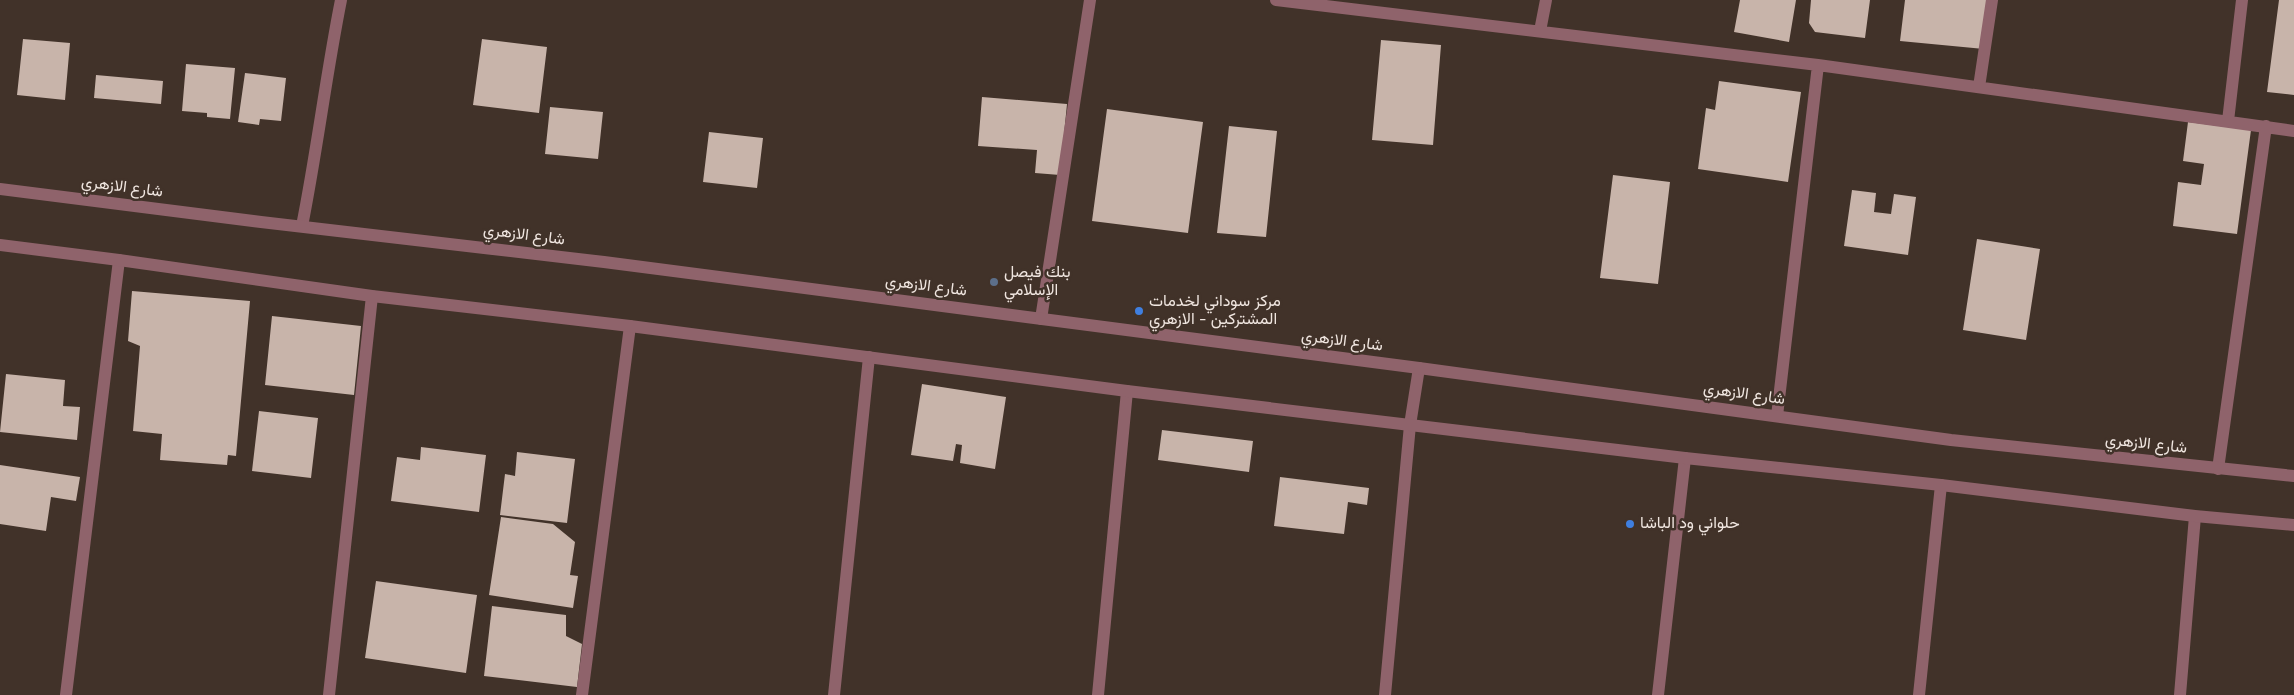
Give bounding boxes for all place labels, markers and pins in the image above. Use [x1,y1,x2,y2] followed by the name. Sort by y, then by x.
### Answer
[1004,261,1071,304] place label: بنك فيصل الإسلامي
[988,276,1000,288] marker: بنك فيصل الإسلامي
[1149,290,1281,333] place label: مركز سوداني لخدمات المشتركين - الازهري
[1133,305,1145,317] marker: مركز سوداني لخدمات المشتركين - الازهري
[1640,512,1740,537] place label: حلواني ود الباشا
[1624,518,1636,530] marker: حلواني ود الباشا

